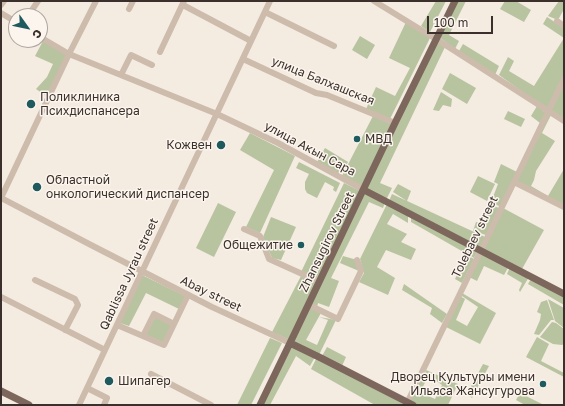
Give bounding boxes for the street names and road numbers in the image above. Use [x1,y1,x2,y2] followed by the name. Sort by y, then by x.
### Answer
[269,54,377,108] street label: улица Балхашская
[262,119,358,179] street label: улица Акын Сара
[296,190,358,294] street label: Zhansugirov Street
[449,194,501,280] street label: Tolebaev street
[97,216,161,332] street label: Qablissa Jyrau street
[178,273,244,315] street label: Abay street

